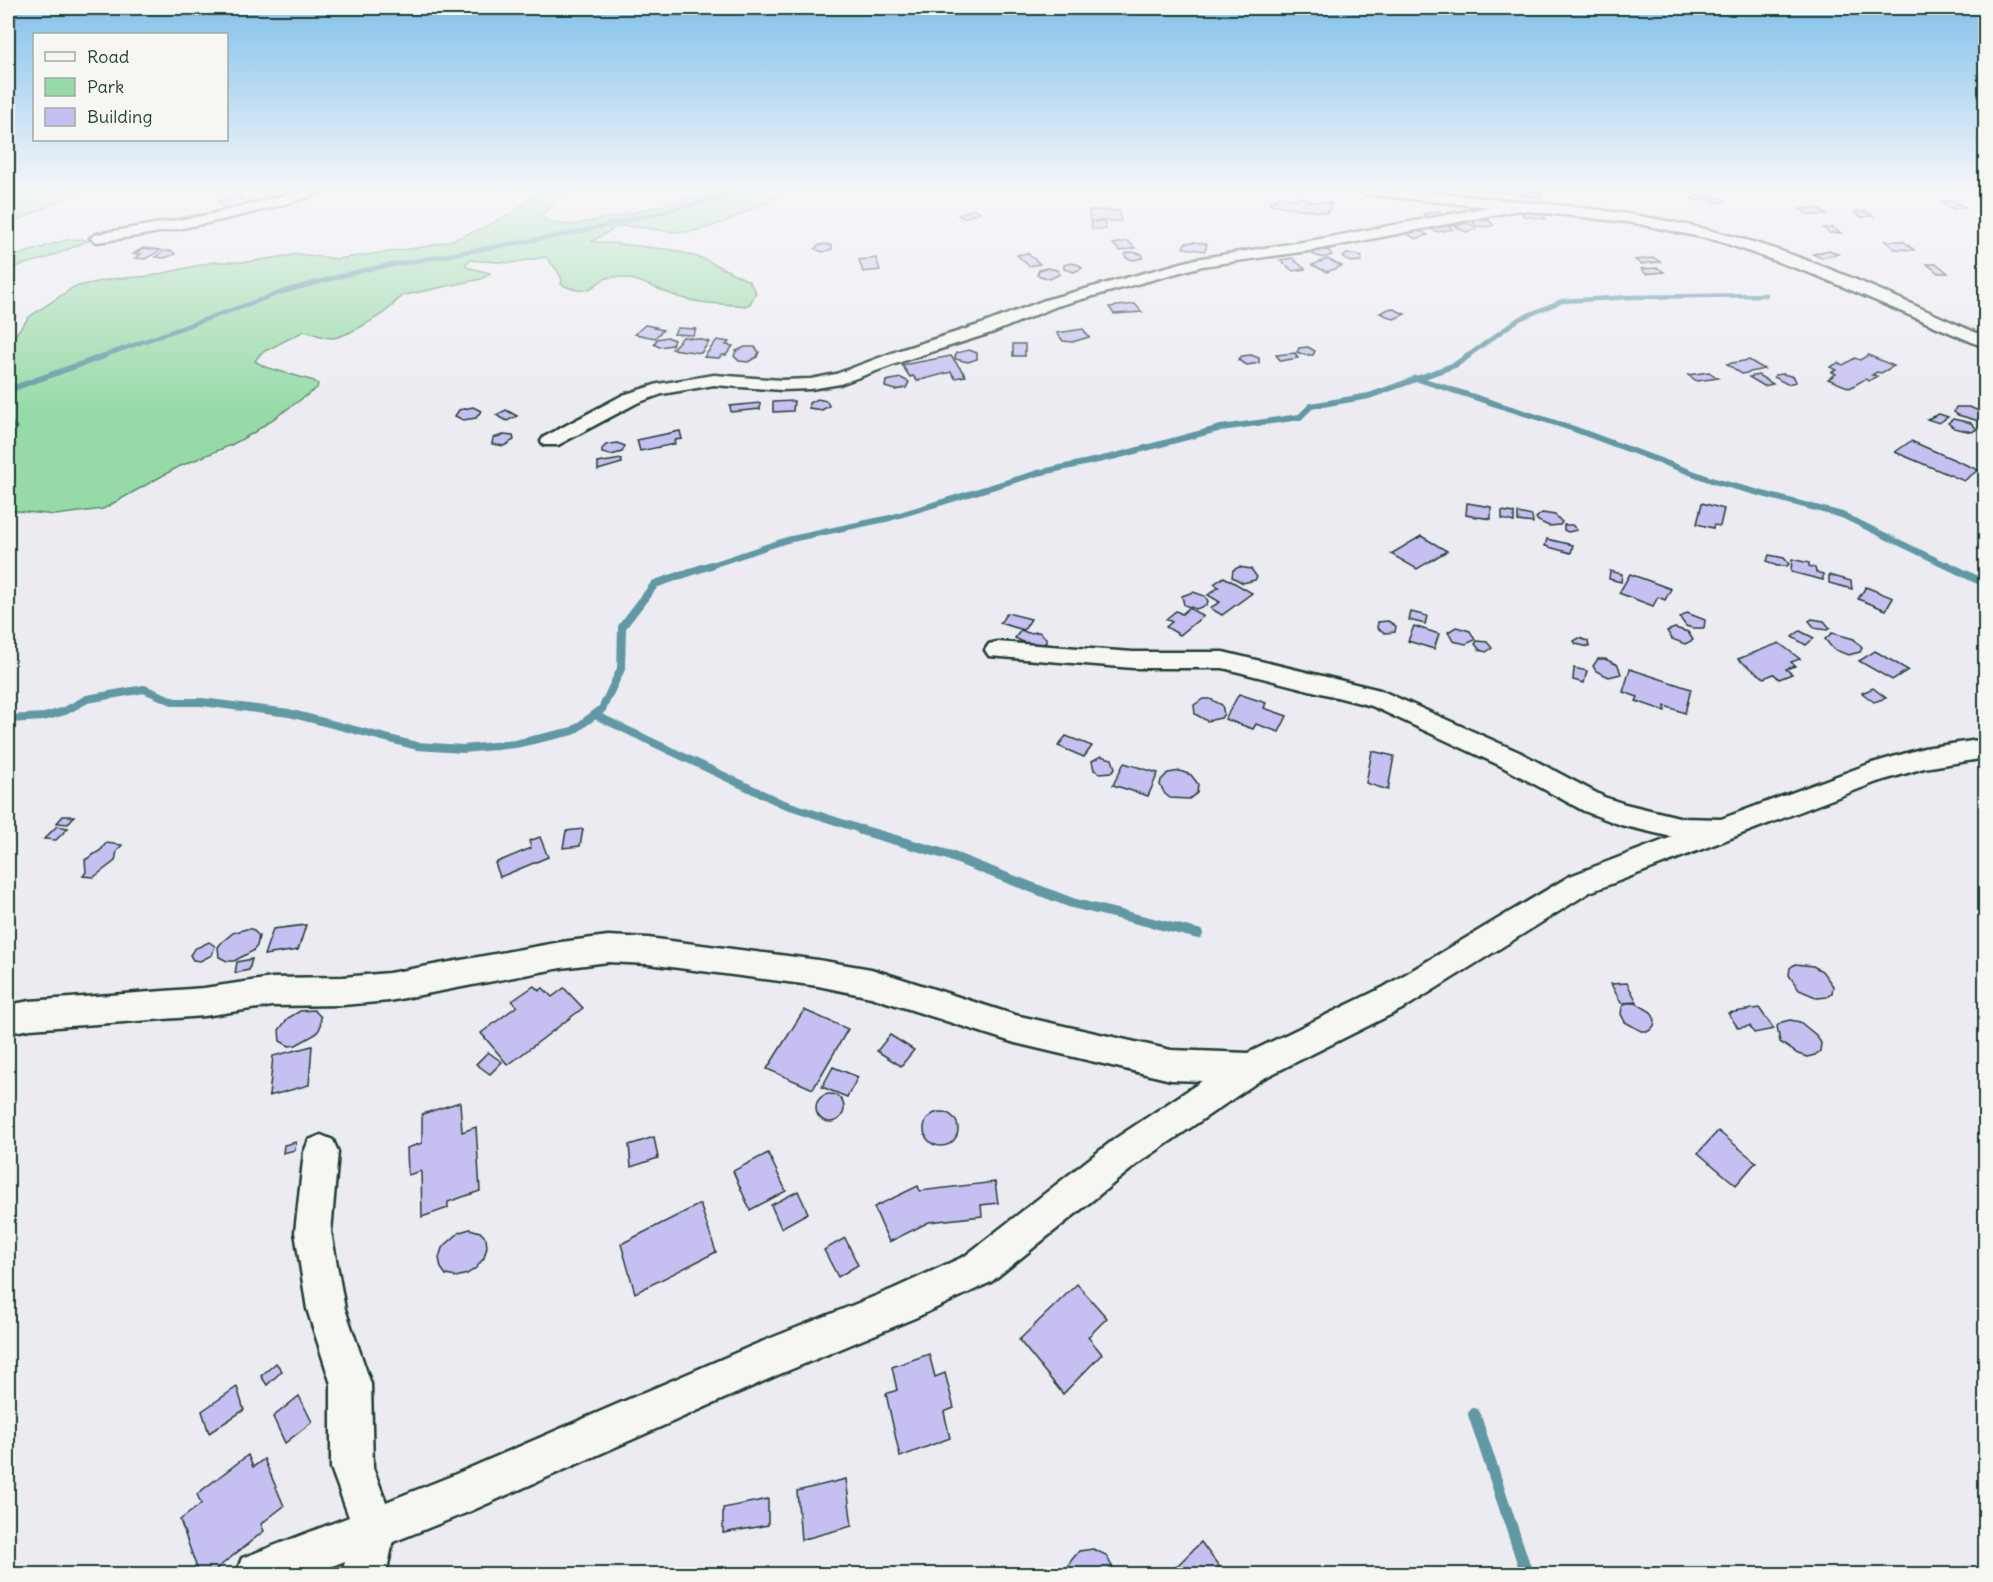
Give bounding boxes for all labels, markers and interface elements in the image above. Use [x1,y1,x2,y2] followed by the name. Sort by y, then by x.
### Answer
[33,33,228,141] legend
[87,45,130,68] text: Road
[87,75,124,98] text: Park
[87,105,152,128] text: Building

